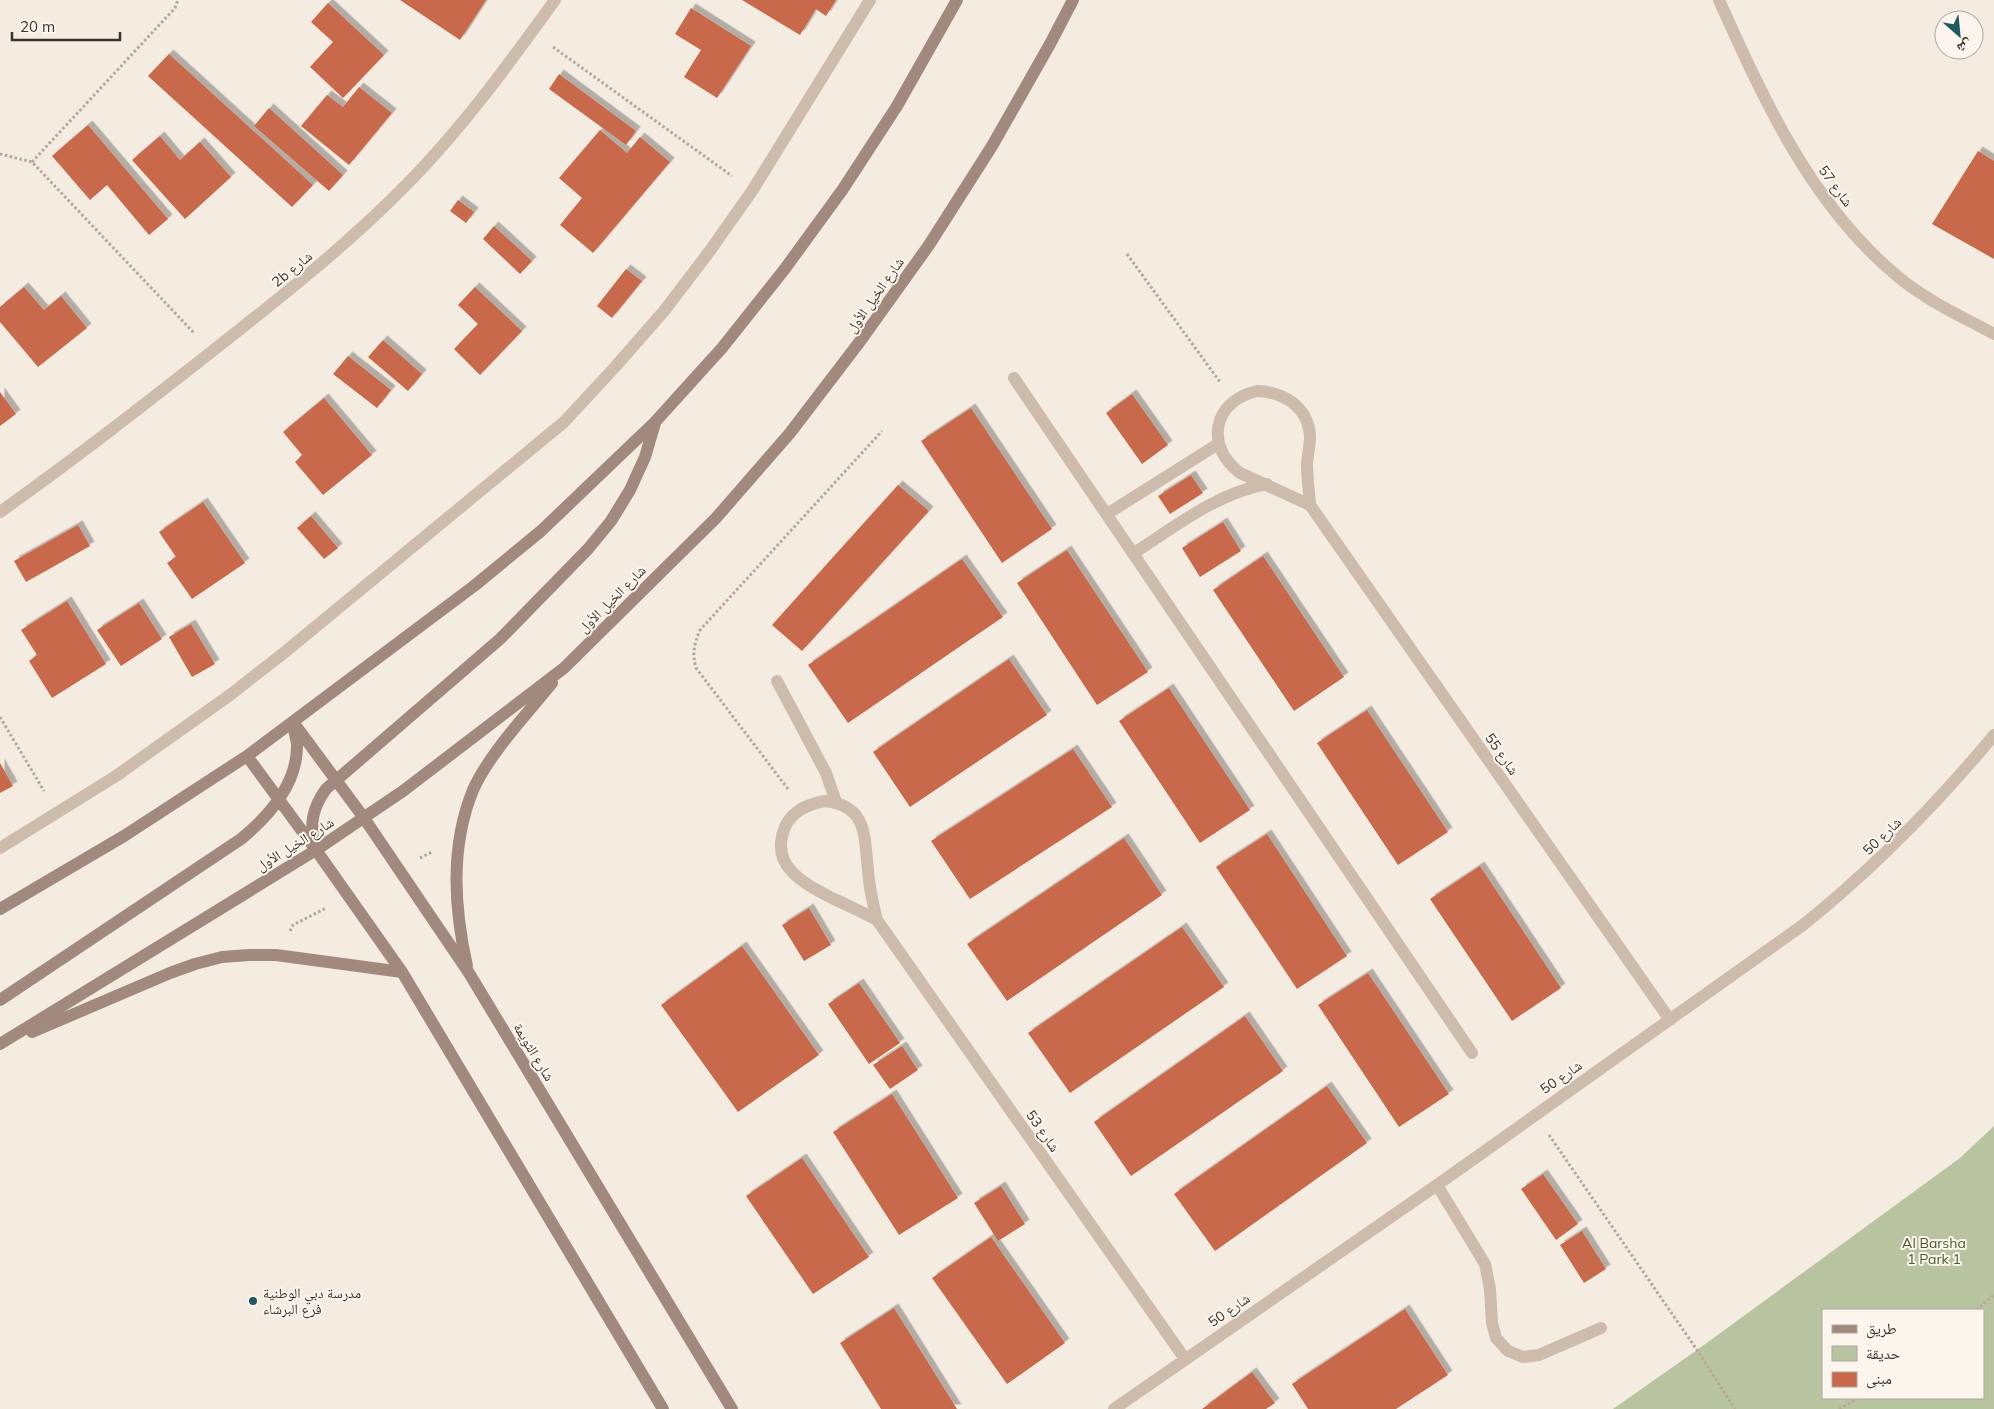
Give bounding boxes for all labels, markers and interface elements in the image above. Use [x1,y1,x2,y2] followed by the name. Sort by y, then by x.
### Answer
[12,10,120,42] scale bar
[1934,10,1984,60] north arrow
[20,17,55,36] text: 20 m
[1954,35,1976,58] text: ش
[1814,162,1857,211] street label: شارع 57
[268,247,317,292] street label: 2b شارع
[842,254,909,337] street label: شارع الخيل الأول
[574,561,650,637] street label: شارع الخيل الأول
[1480,730,1523,779] street label: شارع 55
[253,813,338,876] street label: شارع الخيل الأول
[1859,813,1906,860] street label: شارع 50
[509,1019,558,1085] street label: شارع الثويمة
[1537,1056,1586,1099] street label: شارع 50
[1021,1107,1064,1156] street label: شارع 53
[1902,1234,1966,1268] park label: Al Barsha 1 Park 1
[263,1284,361,1319] place label: مدرسة دبي الوطنية فرع البرشاء
[1205,1289,1254,1332] street label: شارع 50
[247,1295,259,1307] marker: مدرسة دبي الوطنية فرع البرشاء
[1822,1309,1984,1399] legend
[1866,1319,1897,1339] text: طريق
[1866,1344,1901,1363] text: حديقة
[1866,1369,1892,1389] text: مبنى

